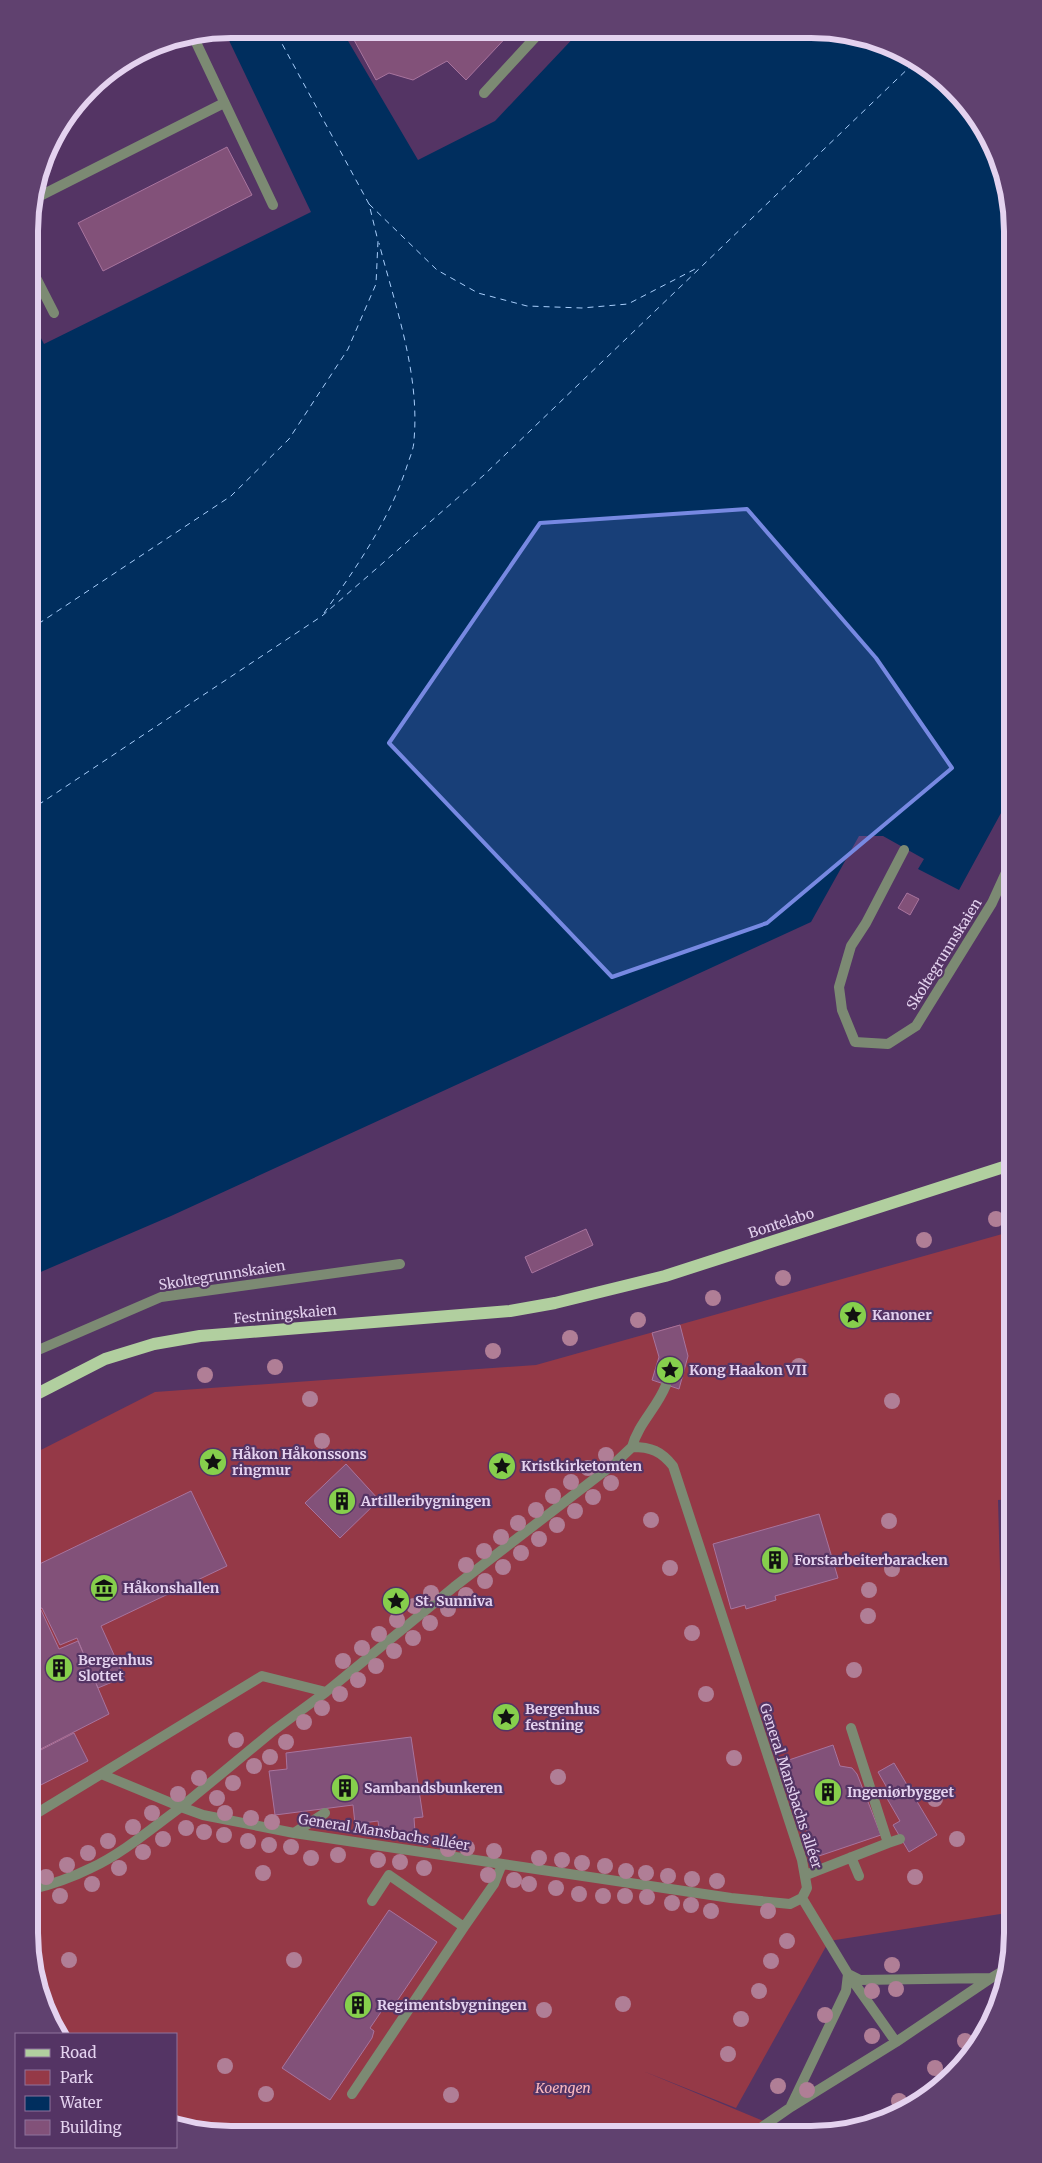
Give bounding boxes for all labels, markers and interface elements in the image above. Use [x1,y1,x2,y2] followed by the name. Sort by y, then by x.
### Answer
[902,895,986,1013] street label: Skoltegrunnskaien
[746,1204,816,1242] street label: Bontelabo
[157,1256,287,1294] street label: Skoltegrunnskaien
[838,1300,868,1330] place icon: Kanoner
[233,1301,337,1327] street label: Festningskaien
[872,1306,932,1324] place label: Kanoner
[655,1355,685,1385] place icon: Kong Haakon VII
[689,1361,807,1379] place label: Kong Haakon VII
[232,1445,367,1479] place label: Håkon Håkonssons ringmur
[198,1447,228,1477] place icon: Håkon Håkonssons ringmur
[487,1451,517,1481] place icon: Kristkirketomten
[521,1457,643,1475] place label: Kristkirketomten
[327,1486,357,1516] building icon: Artilleribygningen
[360,1492,491,1510] place label: Artilleribygningen
[760,1545,790,1575] building icon: Forstarbeiterbaracken
[794,1551,948,1569] place label: Forstarbeiterbaracken
[89,1573,119,1603] museum icon: Håkonshallen
[123,1579,220,1597] place label: Håkonshallen
[381,1586,411,1616] place icon: St. Sunniva
[415,1592,493,1610] place label: St. Sunniva
[78,1651,153,1685] place label: Bergenhus Slottet
[44,1653,74,1683] building icon: Bergenhus Slottet
[525,1700,600,1734] place label: Bergenhus festning
[756,1701,826,1871] street label: General Mansbachs alléer
[491,1702,521,1732] place icon: Bergenhus festning
[330,1773,360,1803] building icon: Sambandsbunkeren
[813,1777,843,1807] building icon: Ingeniørbygget
[364,1779,503,1797] place label: Sambandsbunkeren
[847,1783,954,1801] place label: Ingeniørbygget
[297,1810,471,1854] street label: General Mansbachs alléer
[343,1990,373,2020] building icon: Regimentsbygningen
[377,1996,527,2014] place label: Regimentsbygningen
[15,2033,178,2148] legend
[60,2043,96,2062] text: Road
[60,2068,94,2087] text: Park
[534,2079,591,2097] park label: Koengen
[59,2093,103,2112] text: Water
[60,2118,122,2137] text: Building

